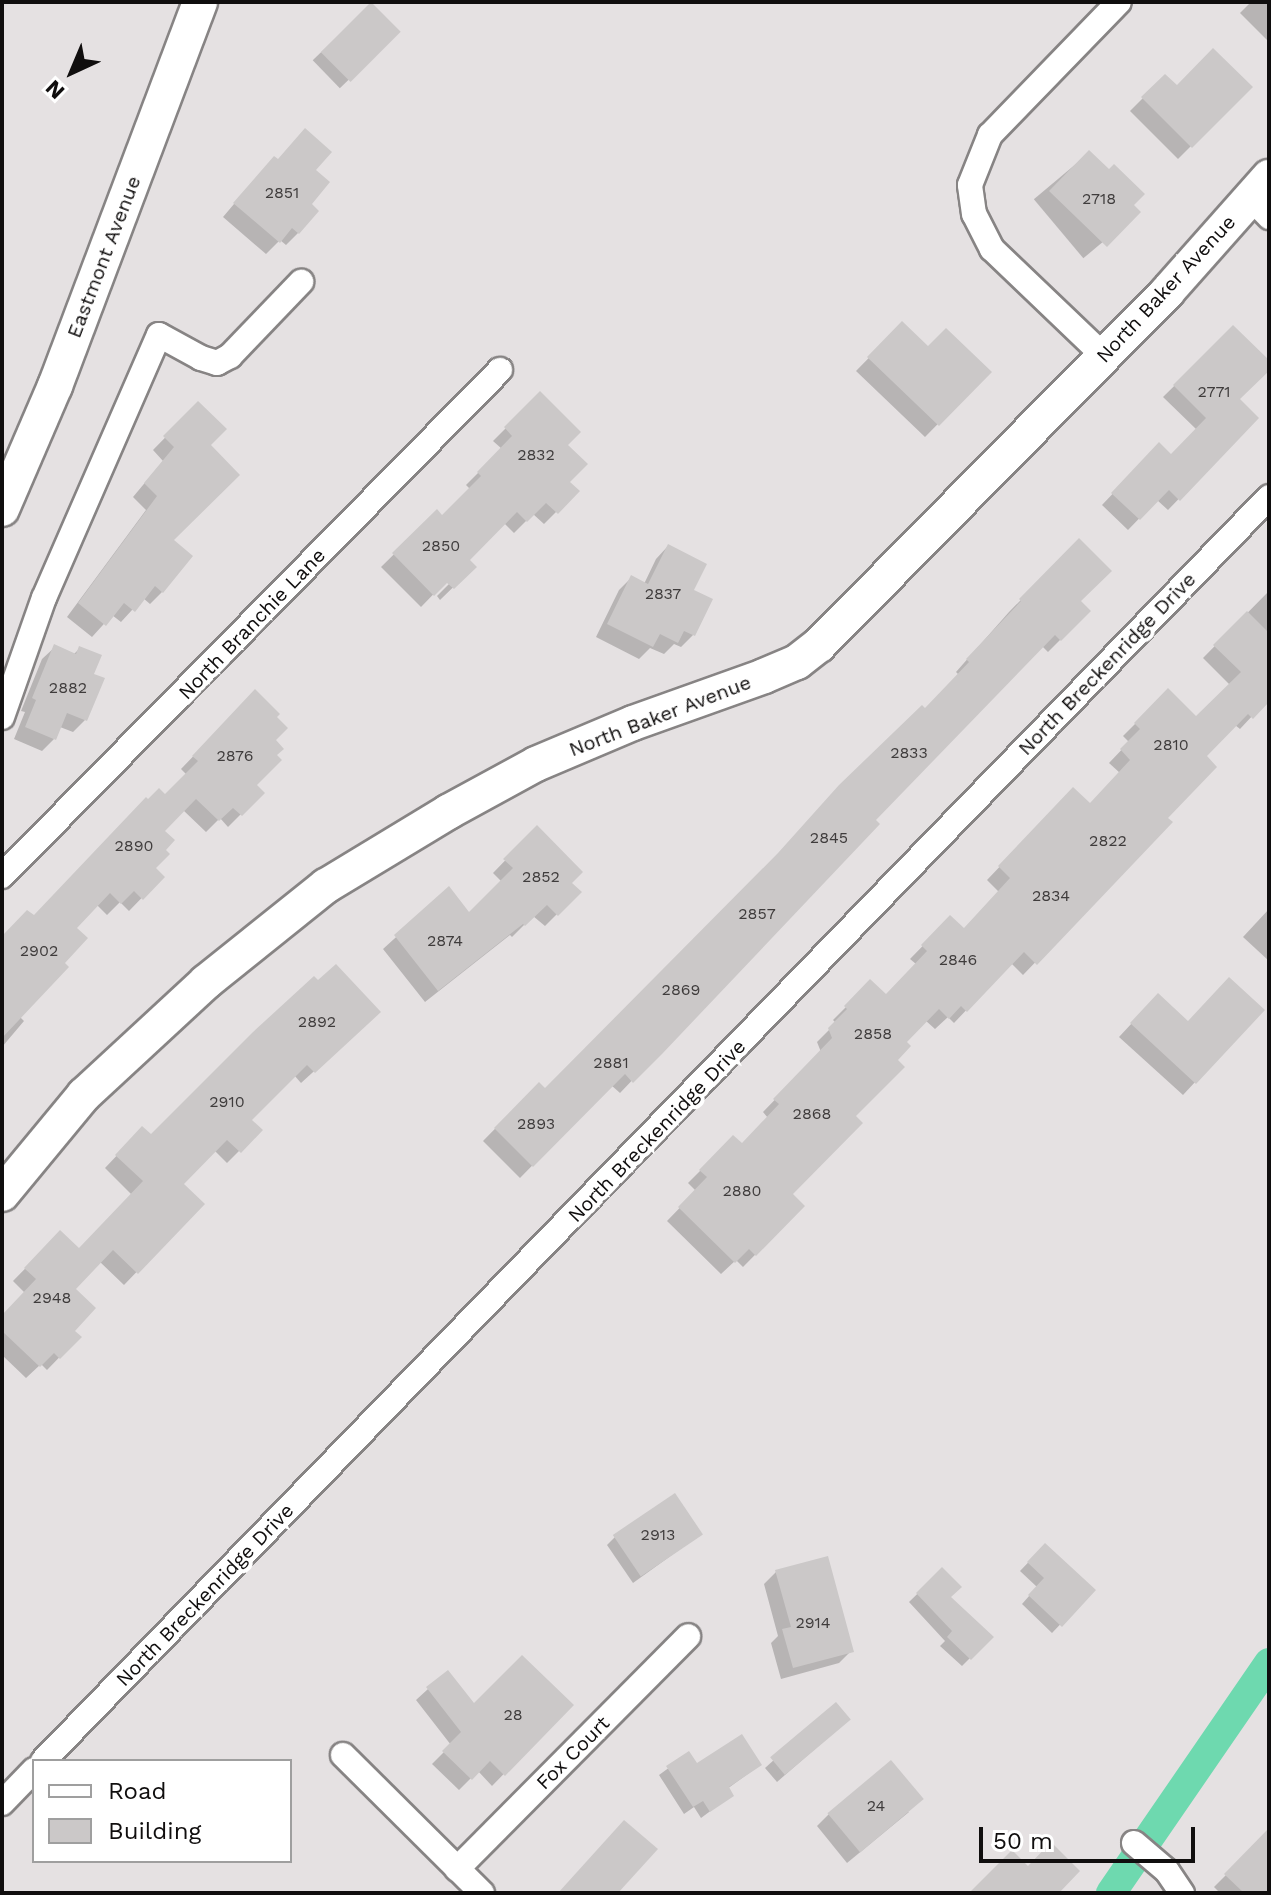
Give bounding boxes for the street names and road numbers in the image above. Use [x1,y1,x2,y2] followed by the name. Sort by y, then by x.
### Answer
[62,172,146,342] street label: Eastmont Avenue
[1091,210,1241,368] street label: North Baker Avenue
[174,543,330,705] street label: North Branchie Lane
[1013,568,1201,760] street label: North Breckenridge Drive
[565,670,755,762] street label: North Baker Avenue
[563,1035,751,1227] street label: North Breckenridge Drive
[111,1499,299,1691] street label: North Breckenridge Drive
[531,1711,615,1795] street label: Fox Court

